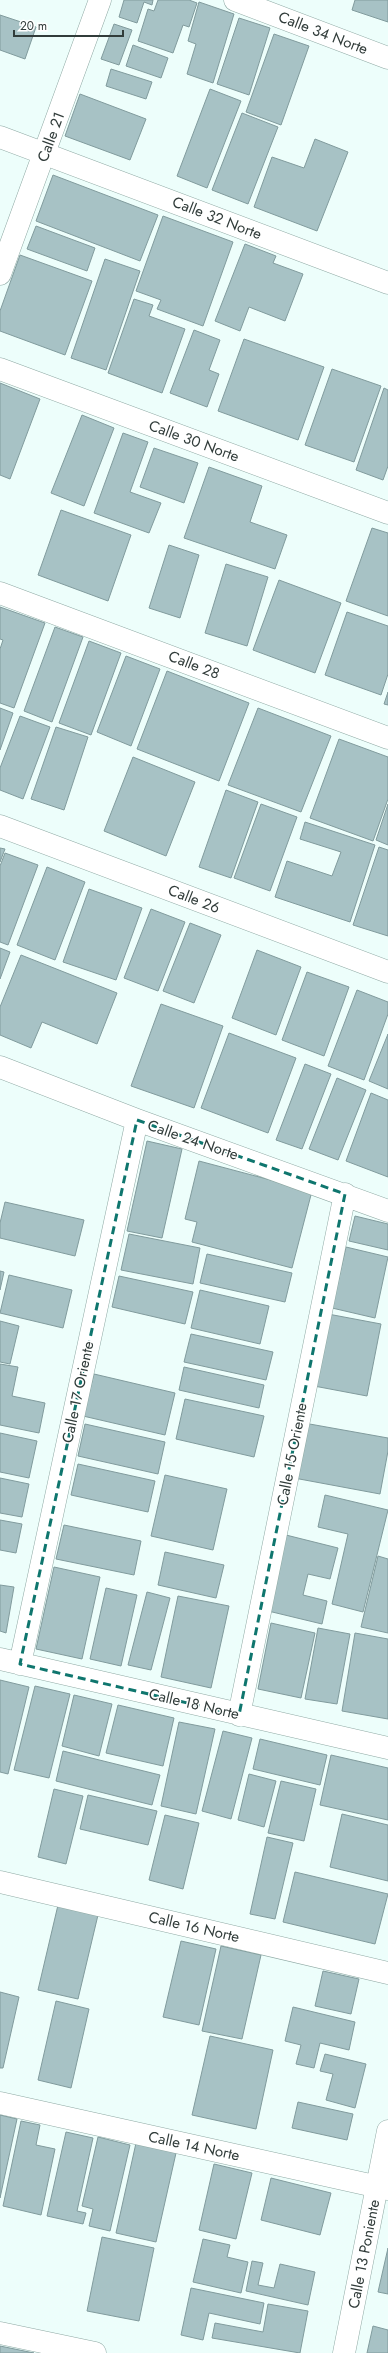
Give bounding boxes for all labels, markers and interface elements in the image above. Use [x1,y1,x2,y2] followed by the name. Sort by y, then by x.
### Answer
[275,6,371,60] street label: Calle 34 Norte
[14,12,123,38] scale bar
[20,17,47,35] text: 20 m
[32,109,70,165] street label: Calle 21
[169,191,265,245] street label: Calle 32 Norte
[146,414,242,468] street label: Calle 30 Norte
[165,645,223,685] street label: Calle 28
[165,879,223,919] street label: Calle 26
[145,1114,242,1166] street label: Calle 24 Norte
[56,1339,100,1445] street label: Calle 17 Oriente
[271,1401,313,1507] street label: Calle 15 Oriente
[147,1683,242,1725] street label: Calle 18 Norte
[146,1906,242,1948] street label: Calle 16 Norte
[146,2126,242,2166] street label: Calle 14 Norte
[343,2197,385,2310] street label: Calle 13 Poniente

